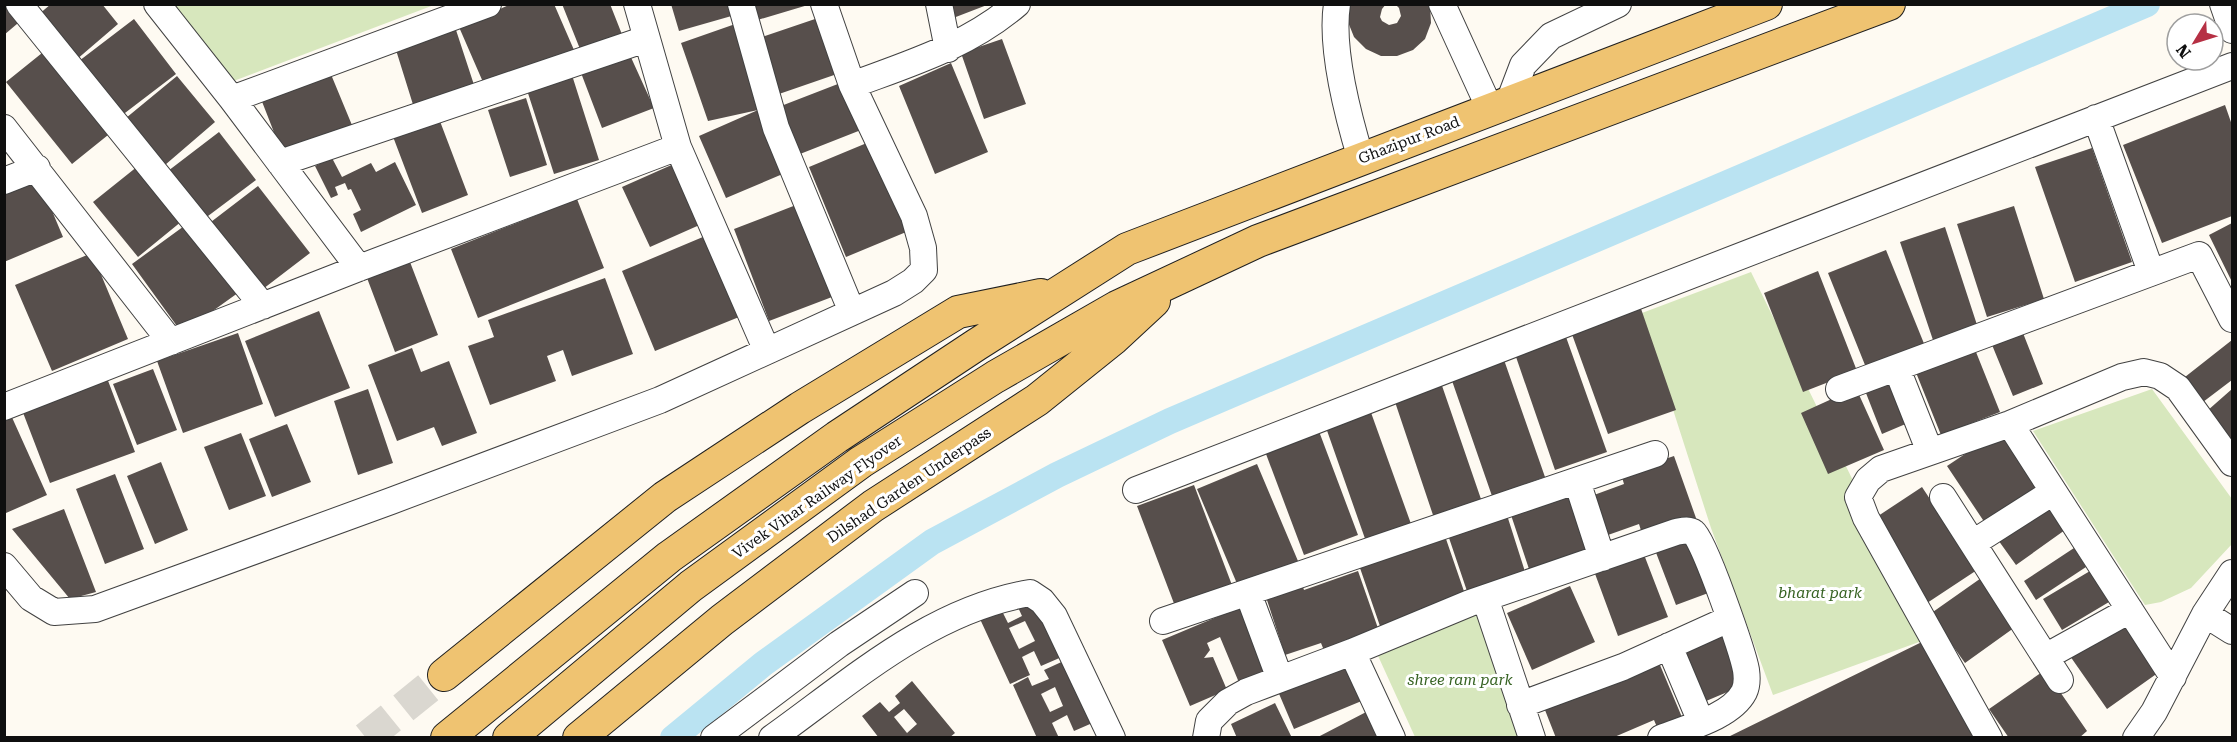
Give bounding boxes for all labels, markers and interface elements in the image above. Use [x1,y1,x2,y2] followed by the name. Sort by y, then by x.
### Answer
[2165,12,2225,72] north arrow
[2172,40,2195,62] text: N
[1356,112,1463,168] street label: Ghazipur Road
[824,423,994,547] street label: Dilshad Garden Underpass
[729,432,905,562] street label: Vivek Vihar Railway Flyover
[1778,584,1863,602] park label: bharat park
[1407,671,1513,689] park label: shree ram park

